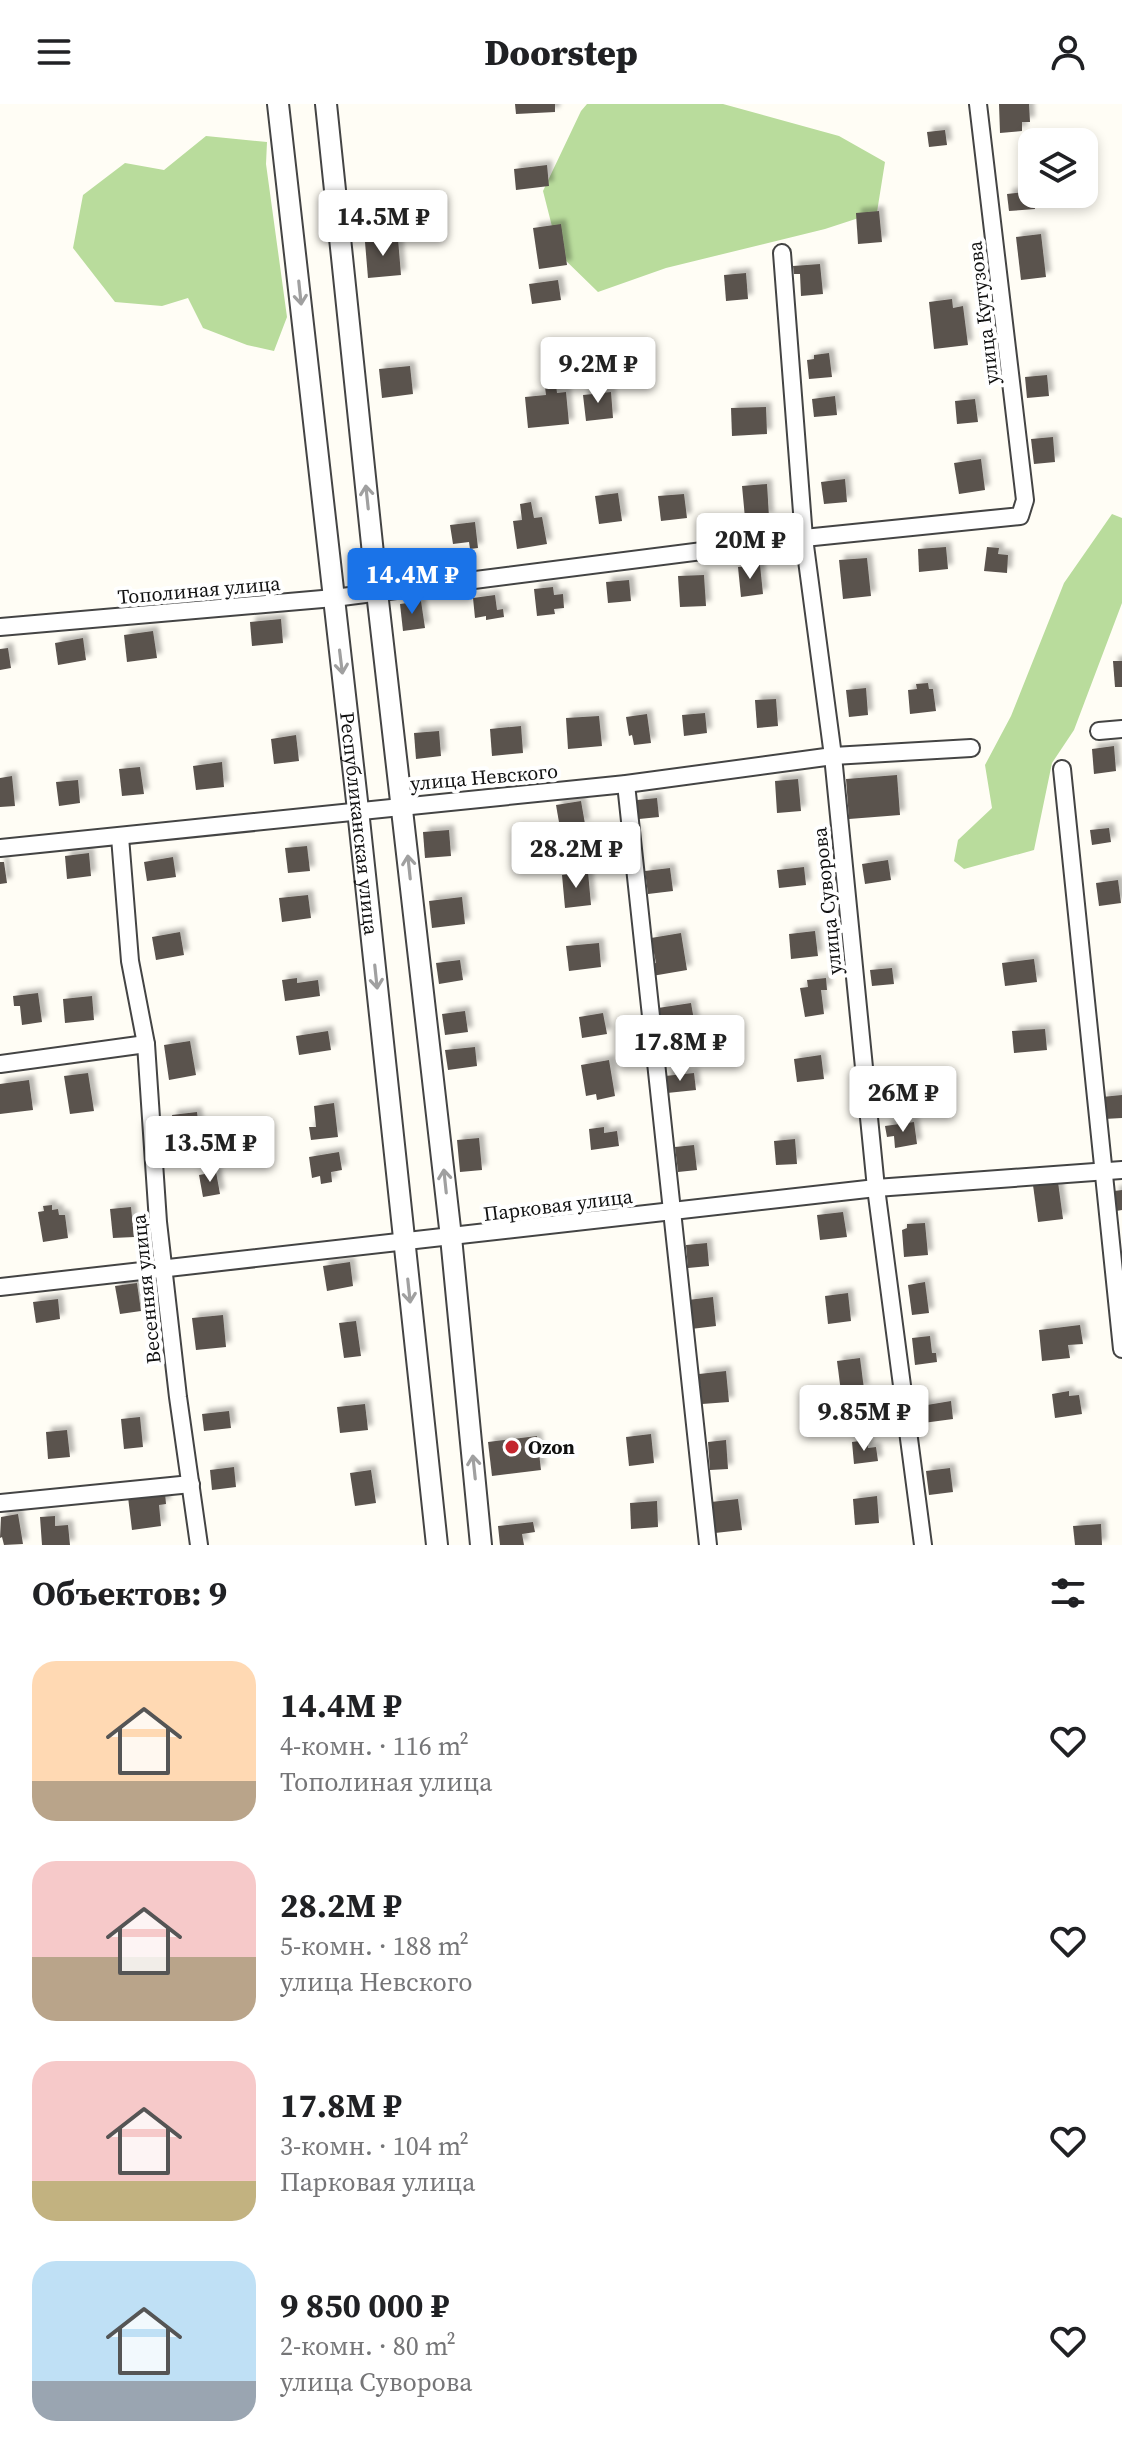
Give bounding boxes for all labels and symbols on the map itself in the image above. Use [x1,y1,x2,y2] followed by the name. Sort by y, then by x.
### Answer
[309,190,457,258] pin: 14.5M ₽
[960,239,1006,386] street label: улица Кутузова
[292,279,307,306] one-way arrow
[533,337,663,405] pin: 9.2M ₽
[359,484,374,511] one-way arrow
[694,513,806,581] pin: 20M ₽
[338,548,486,616] pin: 14.4M ₽
[116,569,282,611] street label: Тополиная улица
[334,649,349,675] one-way arrow
[333,710,385,937] street label: Республиканская улица
[409,757,559,797] street label: улица Невского
[502,822,650,890] pin: 28.2M ₽
[805,825,849,976] street label: улица Суворова
[402,854,417,881] one-way arrow
[368,963,383,990] one-way arrow
[606,1015,754,1083] pin: 17.8M ₽
[847,1066,959,1134] pin: 26M ₽
[136,1116,284,1184] pin: 13.5M ₽
[437,1168,452,1195] one-way arrow
[482,1182,635,1228] street label: Парковая улица
[124,1212,168,1365] street label: Весенняя улица
[401,1277,416,1304] one-way arrow
[790,1385,938,1453] pin: 9.85M ₽
[528,1433,575,1461] place label: Ozon
[503,1438,521,1456] marker: Ozon
[466,1454,481,1481] one-way arrow

